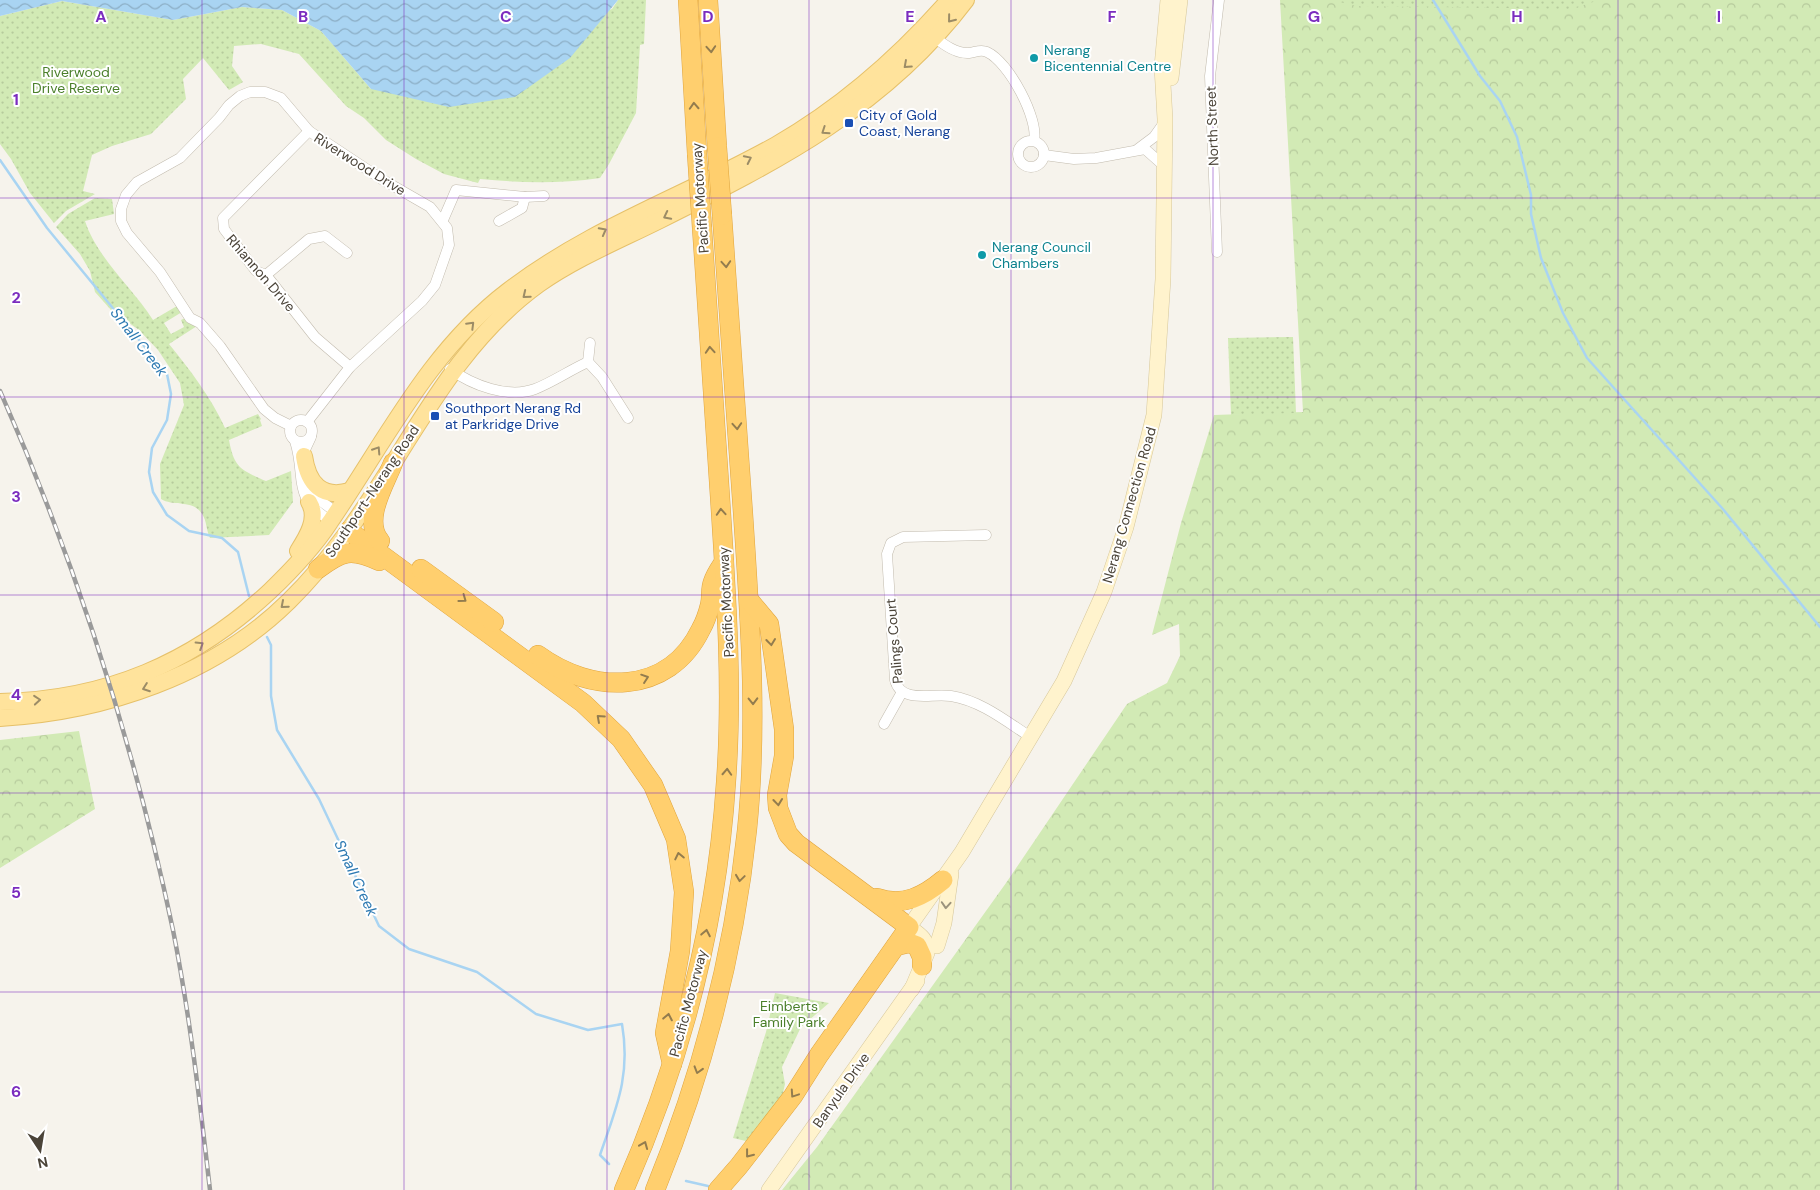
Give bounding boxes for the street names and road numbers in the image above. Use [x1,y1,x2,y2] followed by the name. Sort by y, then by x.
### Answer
[1202,86,1222,166] street label: North Street
[311,129,409,199] street label: Riverwood Drive
[687,142,713,254] street label: Pacific Motorway
[223,231,300,315] street label: Rhiannon Drive
[321,421,423,561] street label: Southport-Nerang Road
[1098,425,1160,585] street label: Nerang Connection Road
[714,546,738,658] street label: Pacific Motorway
[881,598,907,684] street label: Palings Court
[665,947,711,1059] street label: Pacific Motorway
[809,1049,873,1131] street label: Banyula Drive

